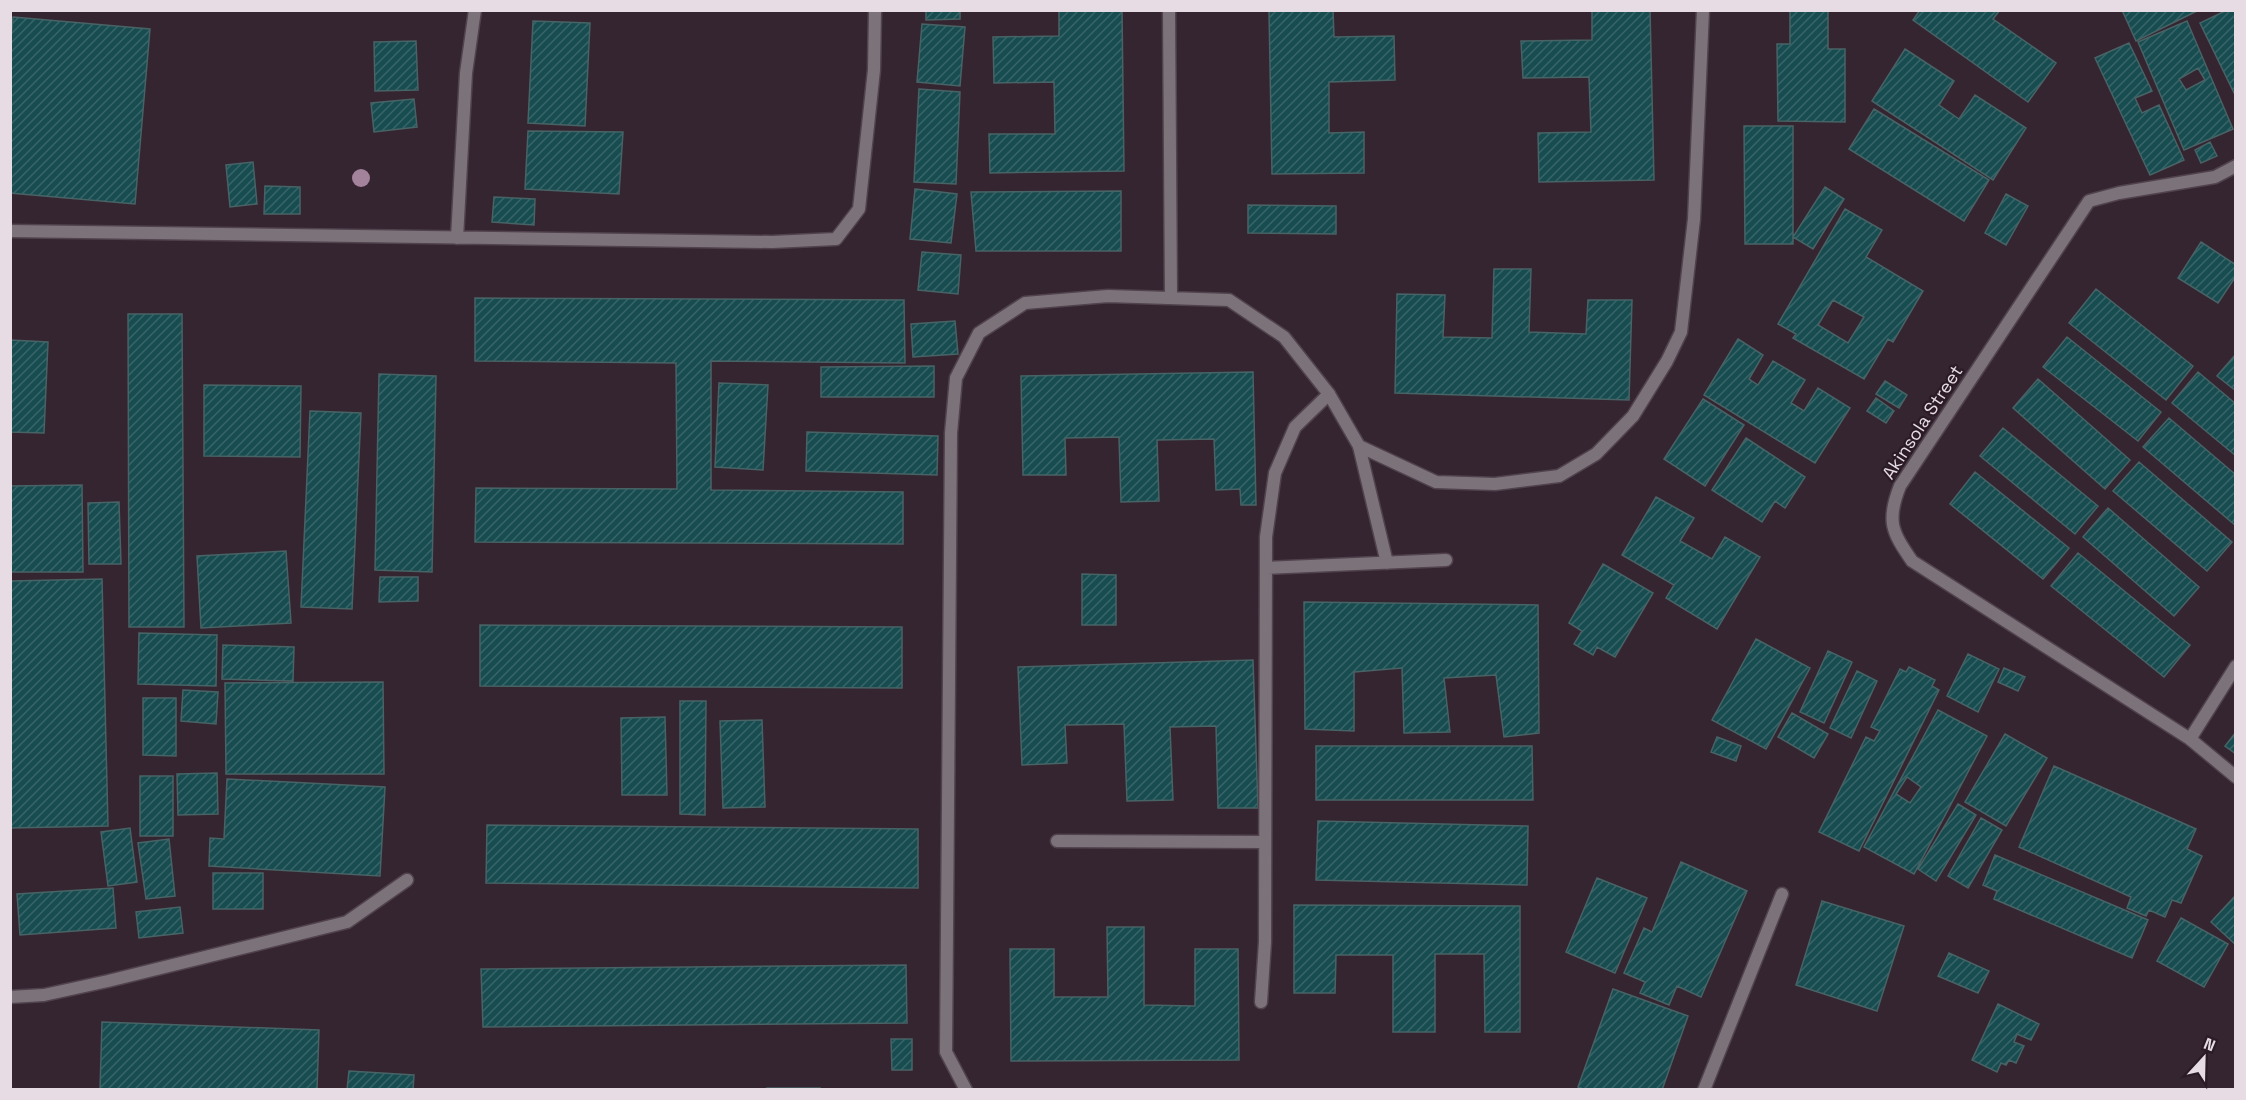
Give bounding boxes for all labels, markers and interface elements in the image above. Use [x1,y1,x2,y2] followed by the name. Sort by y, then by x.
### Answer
[1877,361,1967,483] street label: Akinsola Street
[2174,1028,2234,1088] north arrow
[2201,1033,2218,1056] text: N

